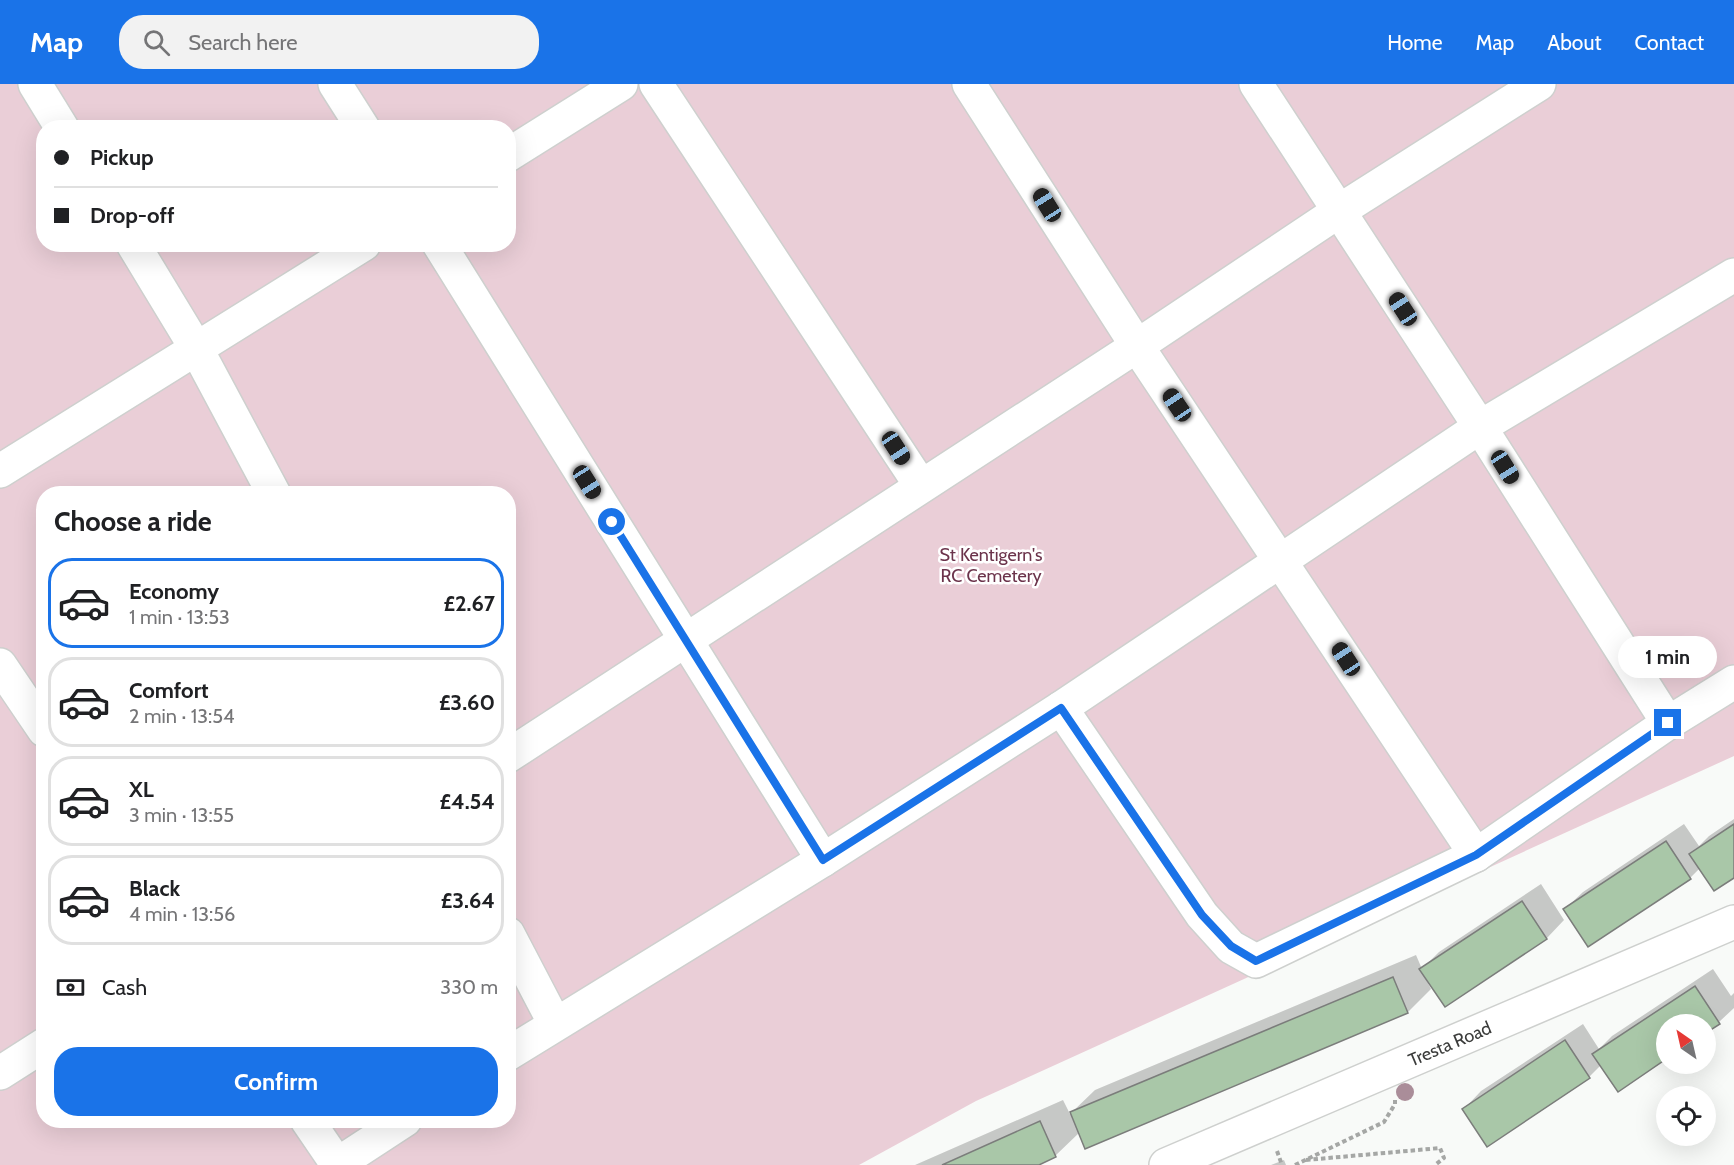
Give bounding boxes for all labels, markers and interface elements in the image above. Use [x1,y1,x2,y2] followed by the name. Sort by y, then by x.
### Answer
[119,15,539,69] search box
[30,25,83,59] text: Map
[140,26,173,59] icon: search
[188,29,297,56] text: Search here
[1387,30,1443,55] text: Home
[1476,30,1514,55] text: Map
[1547,30,1601,55] text: About
[1634,30,1704,55] text: Contact
[90,144,154,171] text: Pickup
[1030,185,1064,225] car
[90,202,174,229] text: Drop-off
[1386,289,1420,329] car
[1159,385,1195,425] car
[879,428,913,468] car
[1488,447,1522,487] car
[570,462,604,502] car
[54,505,212,538] text: Choose a ride
[598,508,625,535] route start
[940,544,1042,587] park label: St Kentigern's RC Cemetery
[57,576,111,630] icon: car
[129,578,219,605] text: Economy
[443,590,495,617] text: £2.67
[129,605,230,629] text: 1 min · 13:53
[1618,636,1718,678] callout: 1 min
[1329,639,1363,679] car
[1645,645,1690,669] text: 1 min
[57,675,111,729] icon: car
[129,677,208,704] text: Comfort
[439,689,495,716] text: £3.60
[129,704,235,728] text: 2 min · 13:54
[1654,709,1681,736] route end
[57,774,111,828] icon: car
[129,776,154,803] text: XL
[440,788,495,815] text: £4.54
[129,803,234,827] text: 3 min · 13:55
[57,873,111,927] icon: car
[129,875,180,902] text: Black
[441,887,495,914] text: £3.64
[129,902,235,926] text: 4 min · 13:56
[54,971,87,1004] icon: cash
[102,974,147,1001] text: Cash
[440,975,498,999] text: 330 m
[1656,1014,1716,1074] north arrow
[1656,1014,1716,1146] map controls
[1405,1017,1495,1071] street label: Tresta Road
[54,1047,498,1116] button: Confirm
[1656,1086,1716,1146] button: locate

